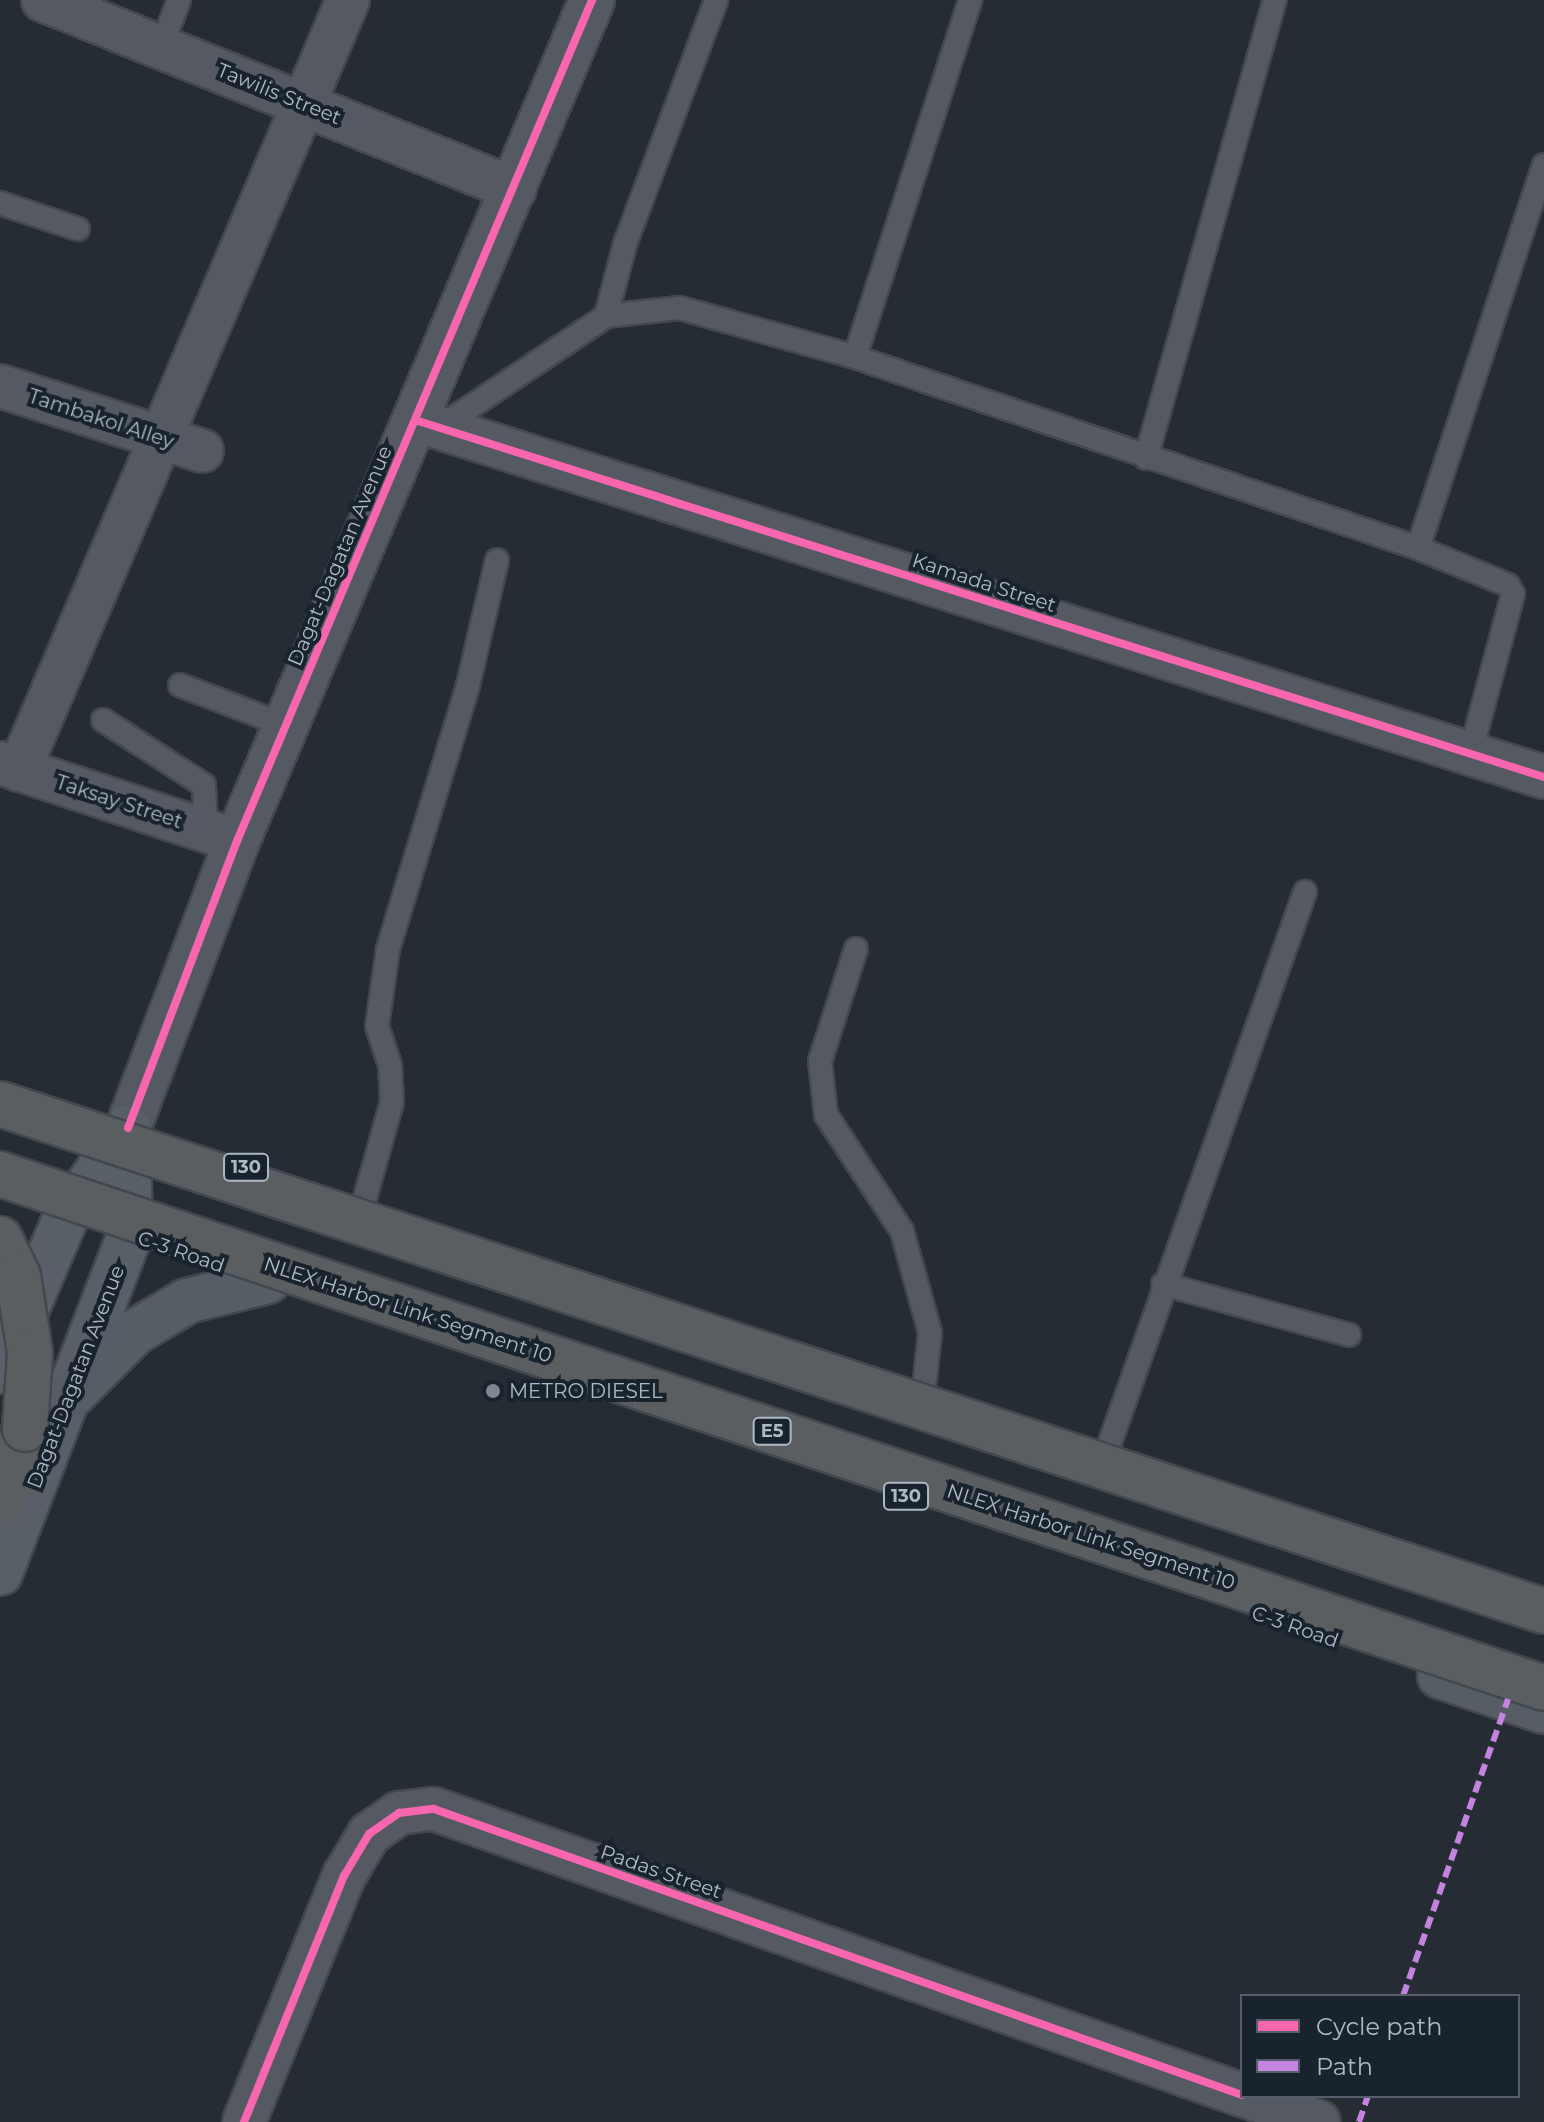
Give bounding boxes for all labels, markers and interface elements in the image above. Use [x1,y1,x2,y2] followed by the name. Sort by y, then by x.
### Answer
[213,58,345,130] street label: Tawilis Street
[25,384,177,454] street label: Tambakol Alley
[283,442,397,670] street label: Dagat-Dagatan Avenue
[909,548,1059,618] street label: Kamada Street
[52,770,186,834] street label: Taksay Street
[222,1153,270,1181] road number: 130
[134,1226,228,1278] street label: C-3 Road
[261,1252,555,1368] street label: NLEX Harbor Link Segment 10
[22,1262,130,1492] street label: Dagat-Dagatan Avenue
[509,1379,663,1403] place label: METRO DIESEL
[484,1382,502,1400] marker: METRO DIESEL
[752,1417,792,1445] road number: E5
[944,1479,1238,1595] street label: NLEX Harbor Link Segment 10
[882,1482,930,1510] road number: 130
[1248,1601,1342,1653] street label: C-3 Road
[597,1840,725,1904] street label: Padas Street
[1240,1994,1520,2098] legend
[1316,2012,1443,2041] text: Cycle path
[1316,2052,1373,2081] text: Path

